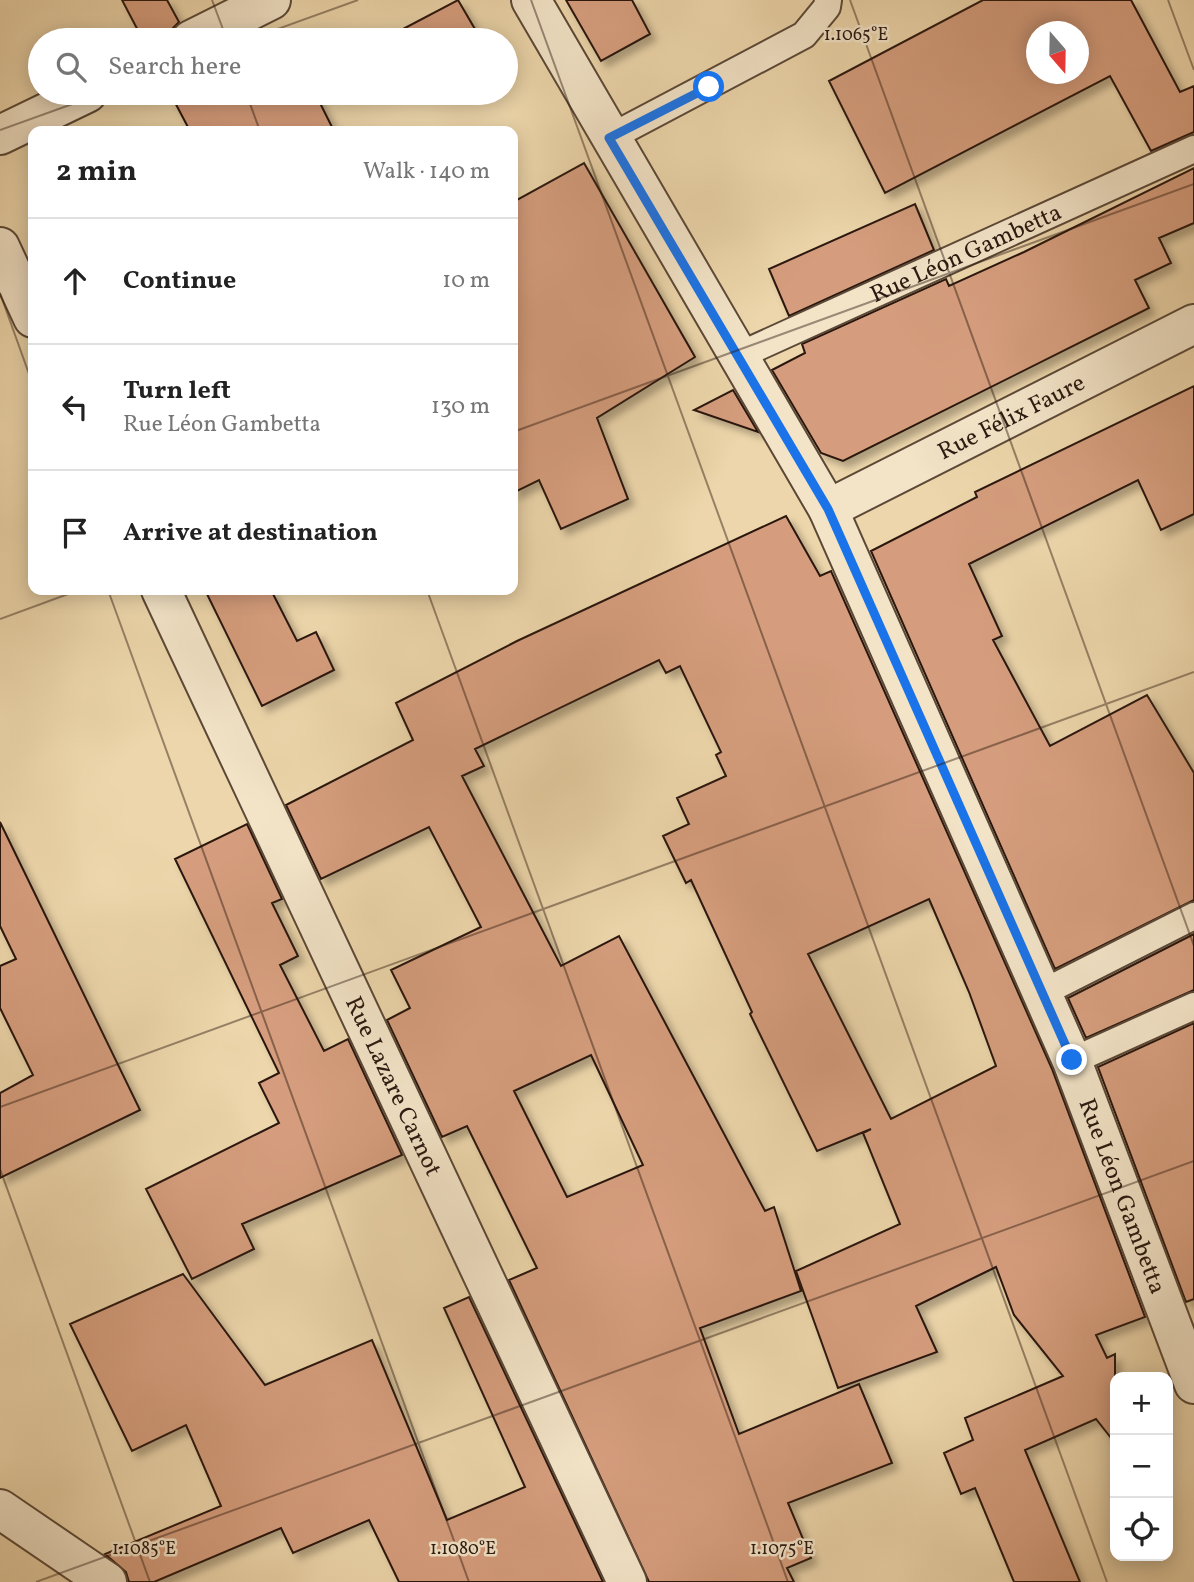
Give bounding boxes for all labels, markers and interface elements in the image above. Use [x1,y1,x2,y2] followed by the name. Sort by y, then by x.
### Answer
[1026,21,1089,84] north arrow
[824,23,888,48] text: 1.1065°E
[28,28,518,105] search box
[52,48,90,86] icon: search
[108,49,241,85] text: Search here
[693,71,724,102] route start
[56,151,137,193] text: 2 min
[363,156,490,188] text: Walk · 140 m
[865,196,1068,313] street label: Rue Léon Gambetta
[56,262,94,300] icon: ahead
[123,263,236,299] text: Continue
[442,265,490,297] text: 10 m
[932,367,1091,470] street label: Rue Félix Faure
[123,373,231,409] text: Turn left
[56,388,94,426] icon: left
[431,391,490,423] text: 130 m
[123,409,321,441] text: Rue Léon Gambetta
[56,514,94,552] icon: arrive
[123,515,378,551] text: Arrive at destination
[335,991,449,1182] street label: Rue Lazare Carnot
[1056,1044,1087,1075] route end
[1069,1094,1174,1299] street label: Rue Léon Gambetta
[1110,1372,1173,1561] map controls
[1110,1372,1173,1435] button: +
[1110,1435,1173,1498] button: −
[1110,1498,1173,1561] button: locate
[112,1537,176,1562] text: 1.1085°E
[430,1537,496,1562] text: 1.1080°E
[750,1537,814,1562] text: 1.1075°E

